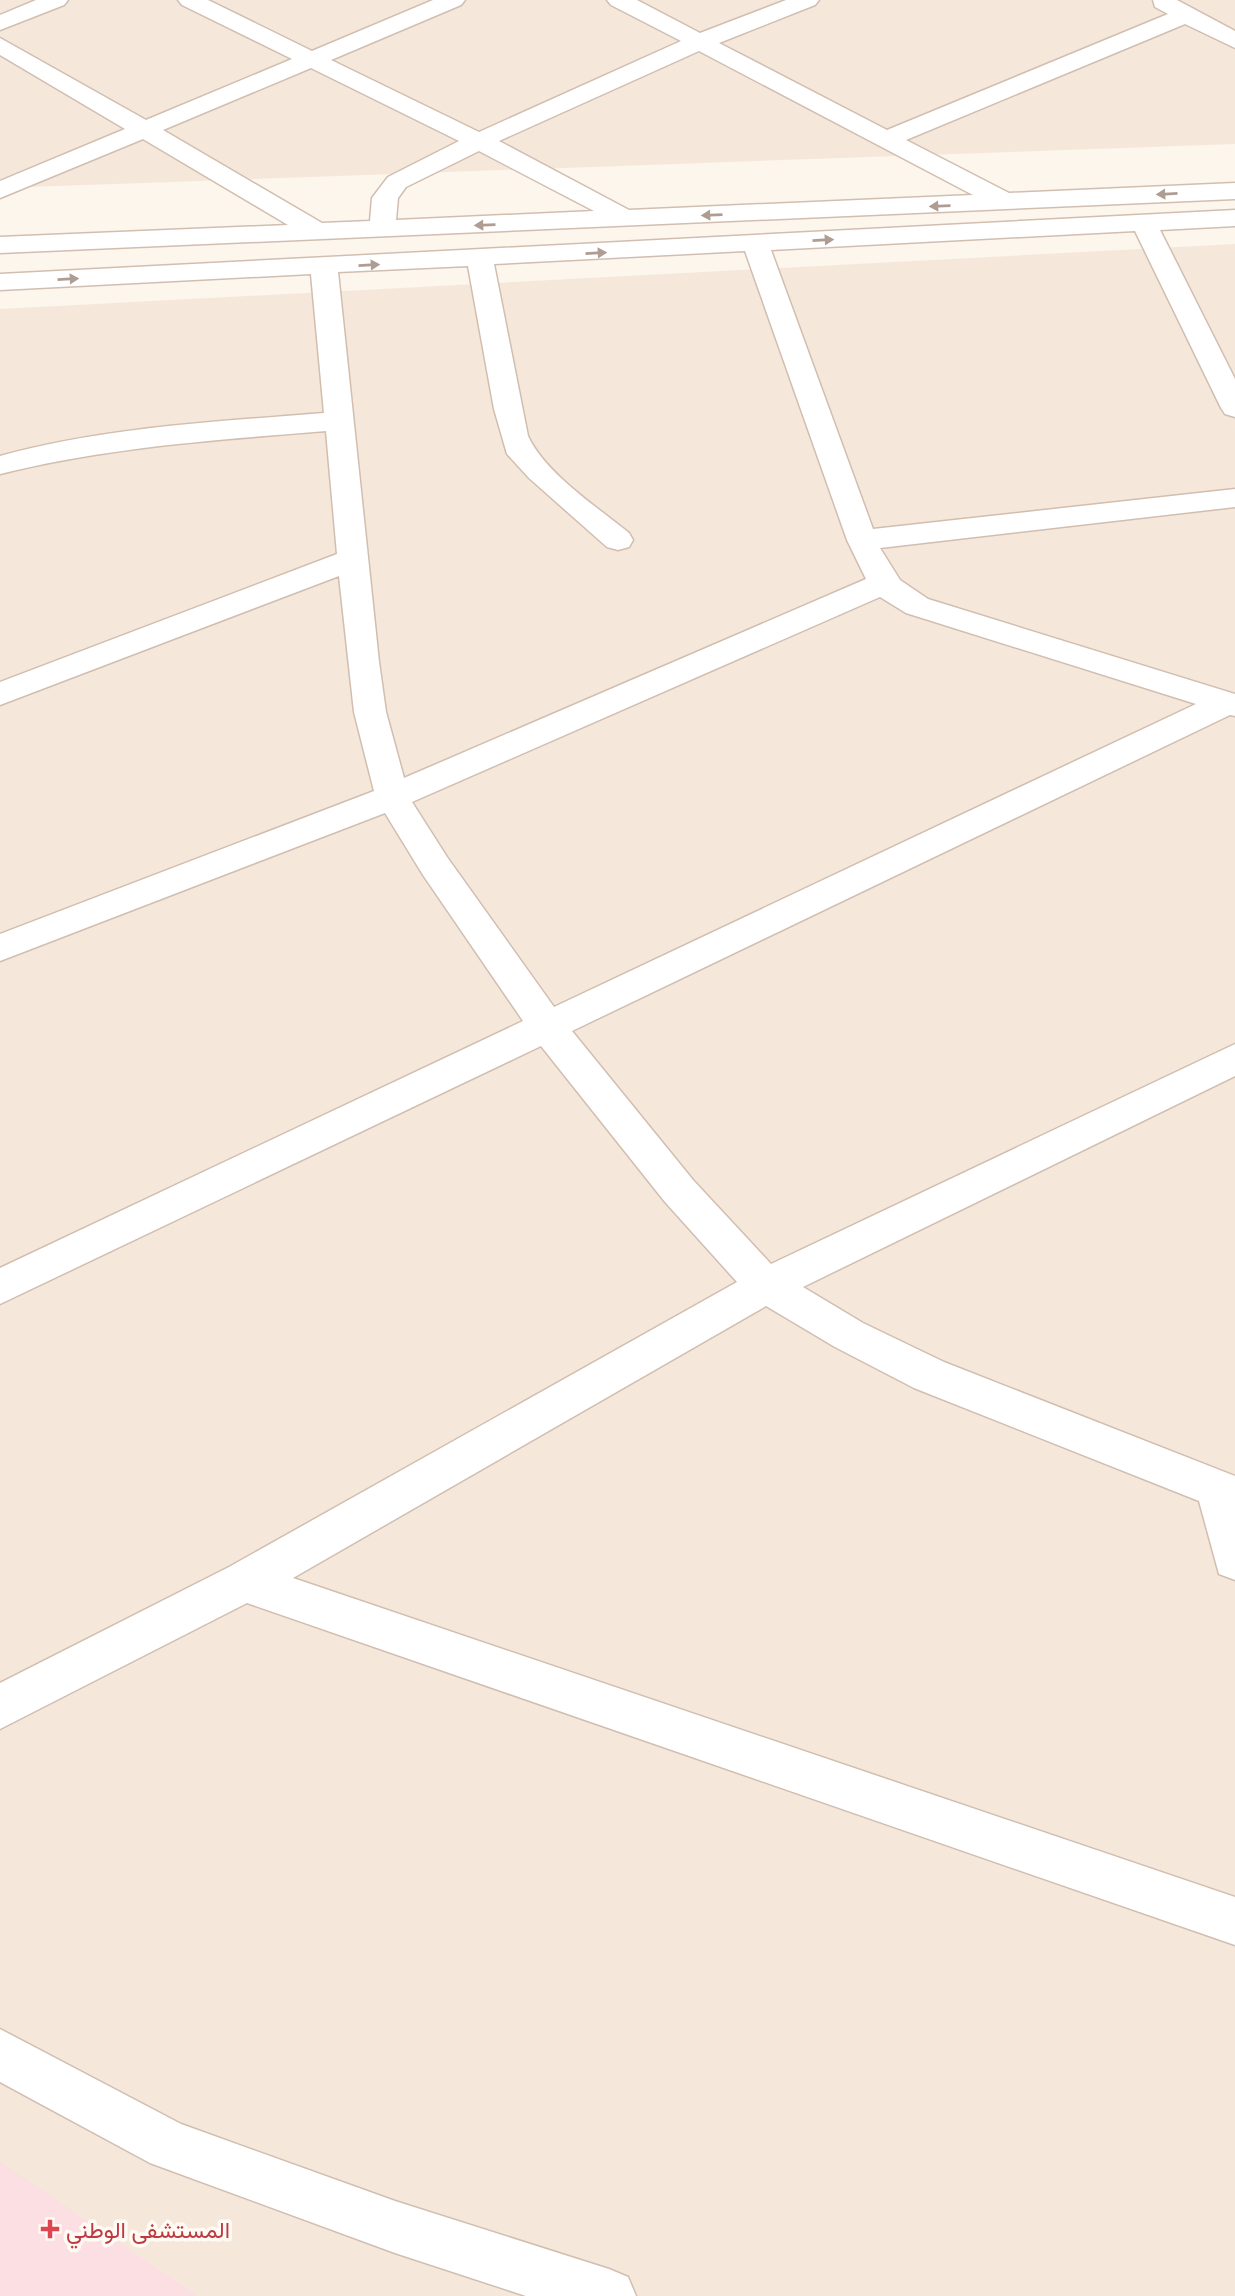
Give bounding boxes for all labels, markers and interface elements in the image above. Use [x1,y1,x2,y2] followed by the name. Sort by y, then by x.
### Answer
[1156,189,1178,200] one-way arrow
[928,200,950,211] one-way arrow
[701,210,723,221] one-way arrow
[474,219,496,230] one-way arrow
[812,234,834,245] one-way arrow
[585,247,607,258] one-way arrow
[358,259,380,270] one-way arrow
[57,274,79,285] one-way arrow
[66,2216,230,2249] place label: المستشفى الوطني
[40,2219,60,2239] marker: المستشفى الوطني

